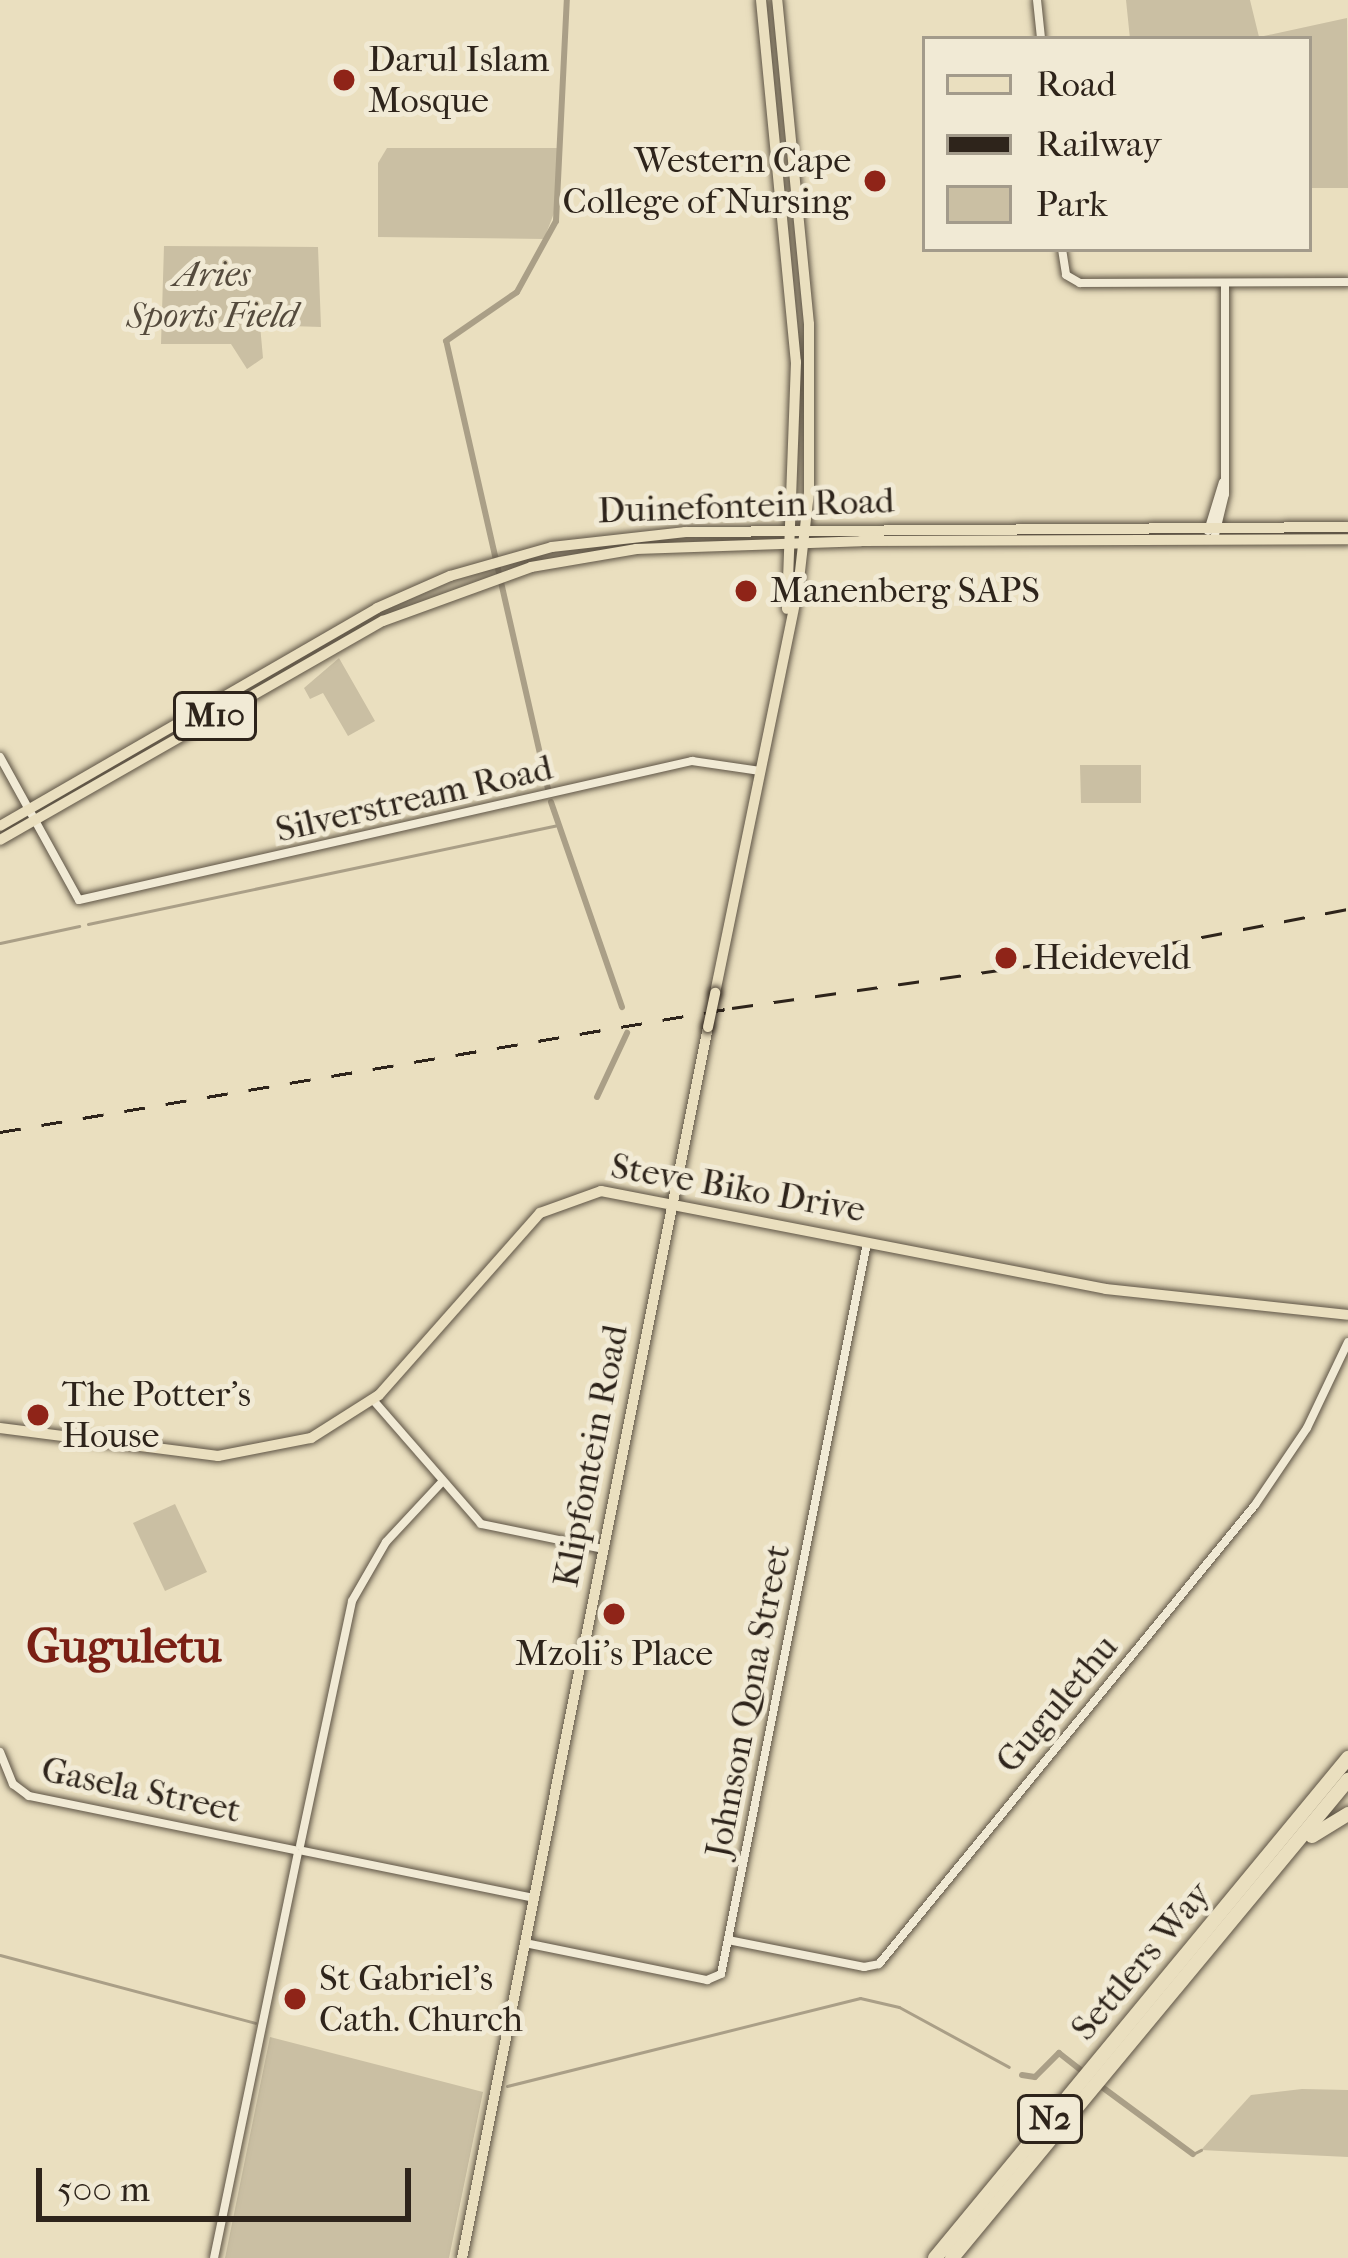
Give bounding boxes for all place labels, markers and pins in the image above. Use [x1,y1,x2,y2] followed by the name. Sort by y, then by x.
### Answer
[368,37,549,122] place label: Darul Islam Mosque
[331,67,357,93] marker: Darul Islam Mosque
[563,138,851,223] place label: Western Cape College of Nursing
[862,168,888,194] marker: Western Cape College of Nursing
[770,569,1040,613] place label: Manenberg SAPS
[733,578,759,604] marker: Manenberg SAPS
[1033,936,1191,980] place label: Heideveld
[990,942,1022,974] marker: Heideveld
[62,1372,251,1457] place label: The Potter's House
[25,1402,51,1428] marker: The Potter's House
[601,1601,627,1627] marker: Mzoli's Place
[515,1632,713,1676] place label: Mzoli's Place
[319,1956,523,2041] place label: St Gabriel's Cath. Church
[282,1986,308,2012] marker: St Gabriel's Cath. Church

